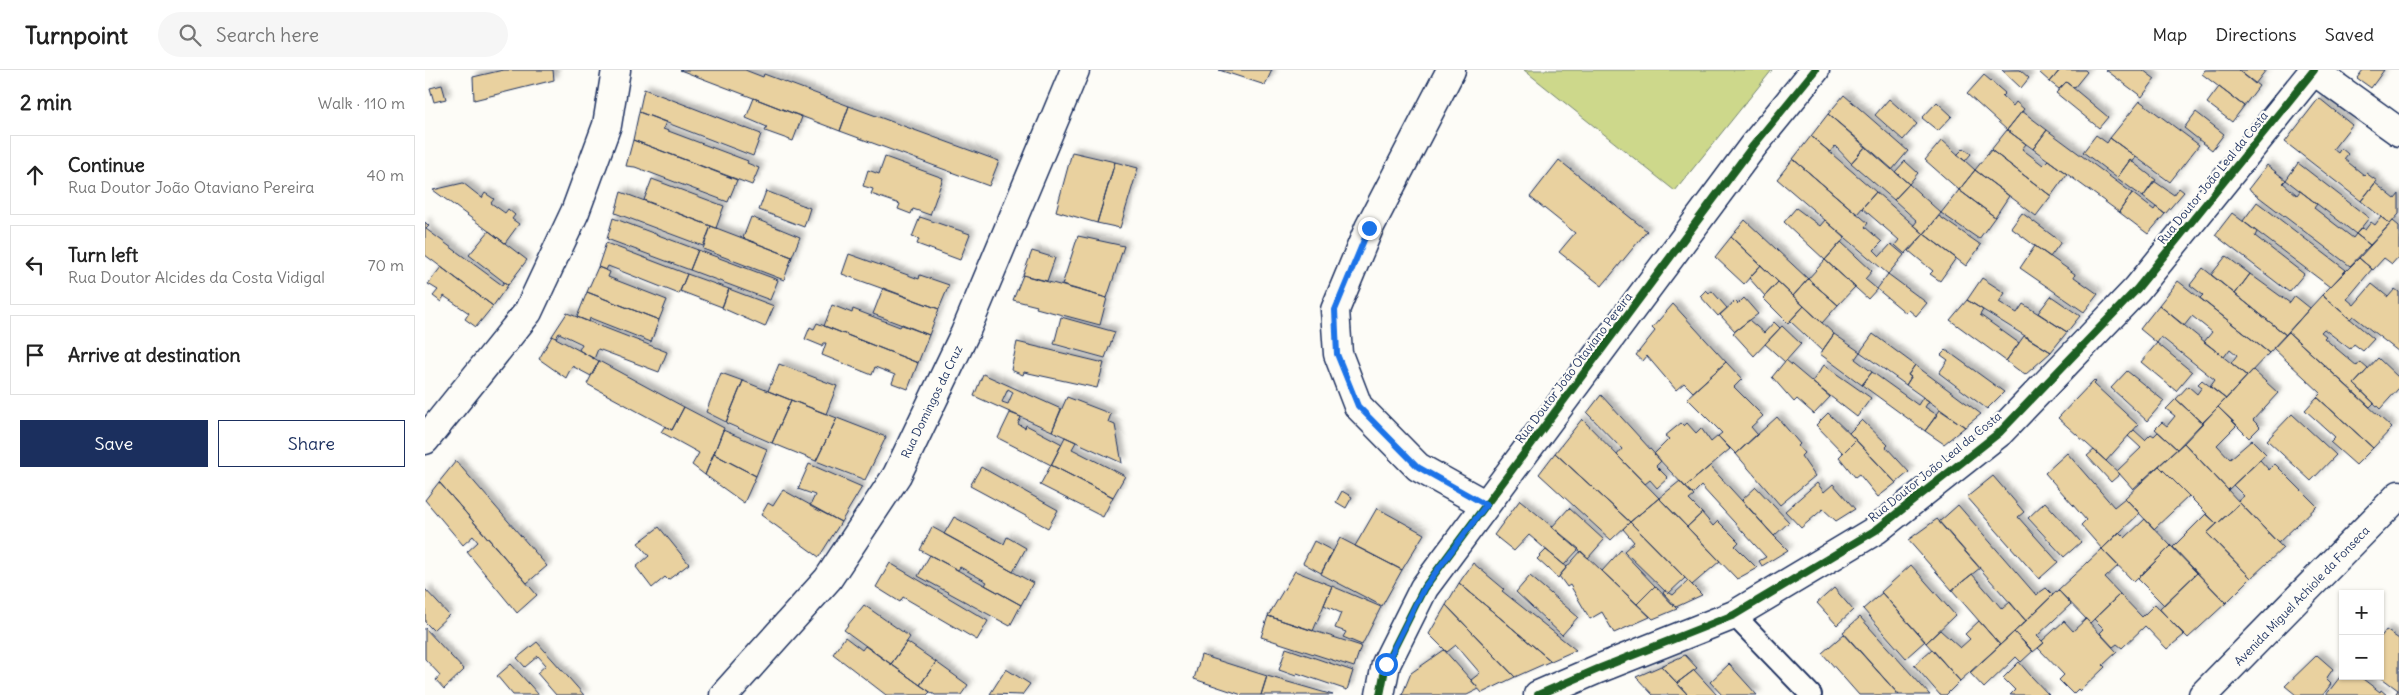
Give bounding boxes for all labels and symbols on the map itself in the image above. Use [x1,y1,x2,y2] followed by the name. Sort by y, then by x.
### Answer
[2154,108,2271,247] street label: Rua Doutor João Leal da Costa
[1358,217,1381,240] route end
[1512,289,1635,446] street label: Rua Doutor João Otaviano Pereira
[898,343,966,461] street label: Rua Domingos da Cruz
[1865,408,2004,525] street label: Rua Doutor João Leal da Costa
[2231,523,2372,668] street label: Avenida Miguel Achiole da Fonseca
[1375,653,1398,676] route start

